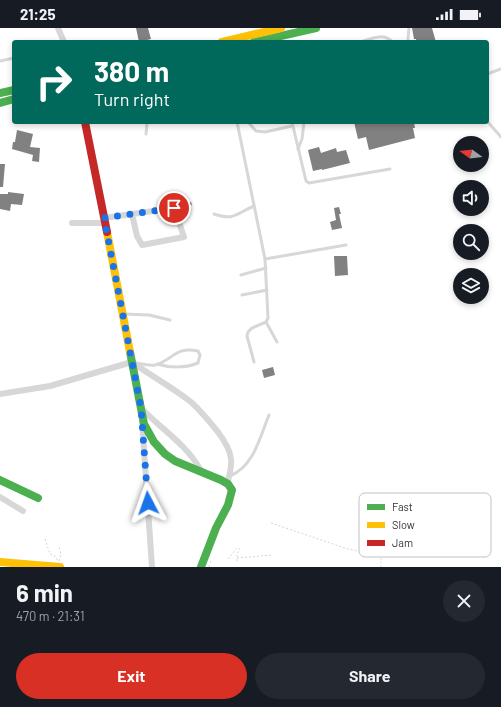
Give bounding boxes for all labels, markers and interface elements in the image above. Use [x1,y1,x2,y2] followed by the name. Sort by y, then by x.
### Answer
[20,5,56,23] text: 21:25
[94,54,169,88] text: 380 m
[28,56,80,108] icon: right
[94,88,170,110] text: Turn right
[453,136,489,172] north arrow
[453,136,489,304] map controls
[453,180,489,216] button: sound
[157,191,191,225] pin
[163,197,185,219] icon: arrive
[453,224,489,260] button: search
[453,268,489,304] button: layers
[127,482,169,524] position arrow
[359,493,491,557] legend
[392,500,413,513] text: Fast
[392,518,415,531] text: Slow
[392,536,413,549] text: Jam
[16,578,73,607] text: 6 min
[443,580,485,622] button: close
[16,608,84,624] text: 470 m · 21:31
[16,653,247,699] button: Exit
[255,653,485,699] button: Share

